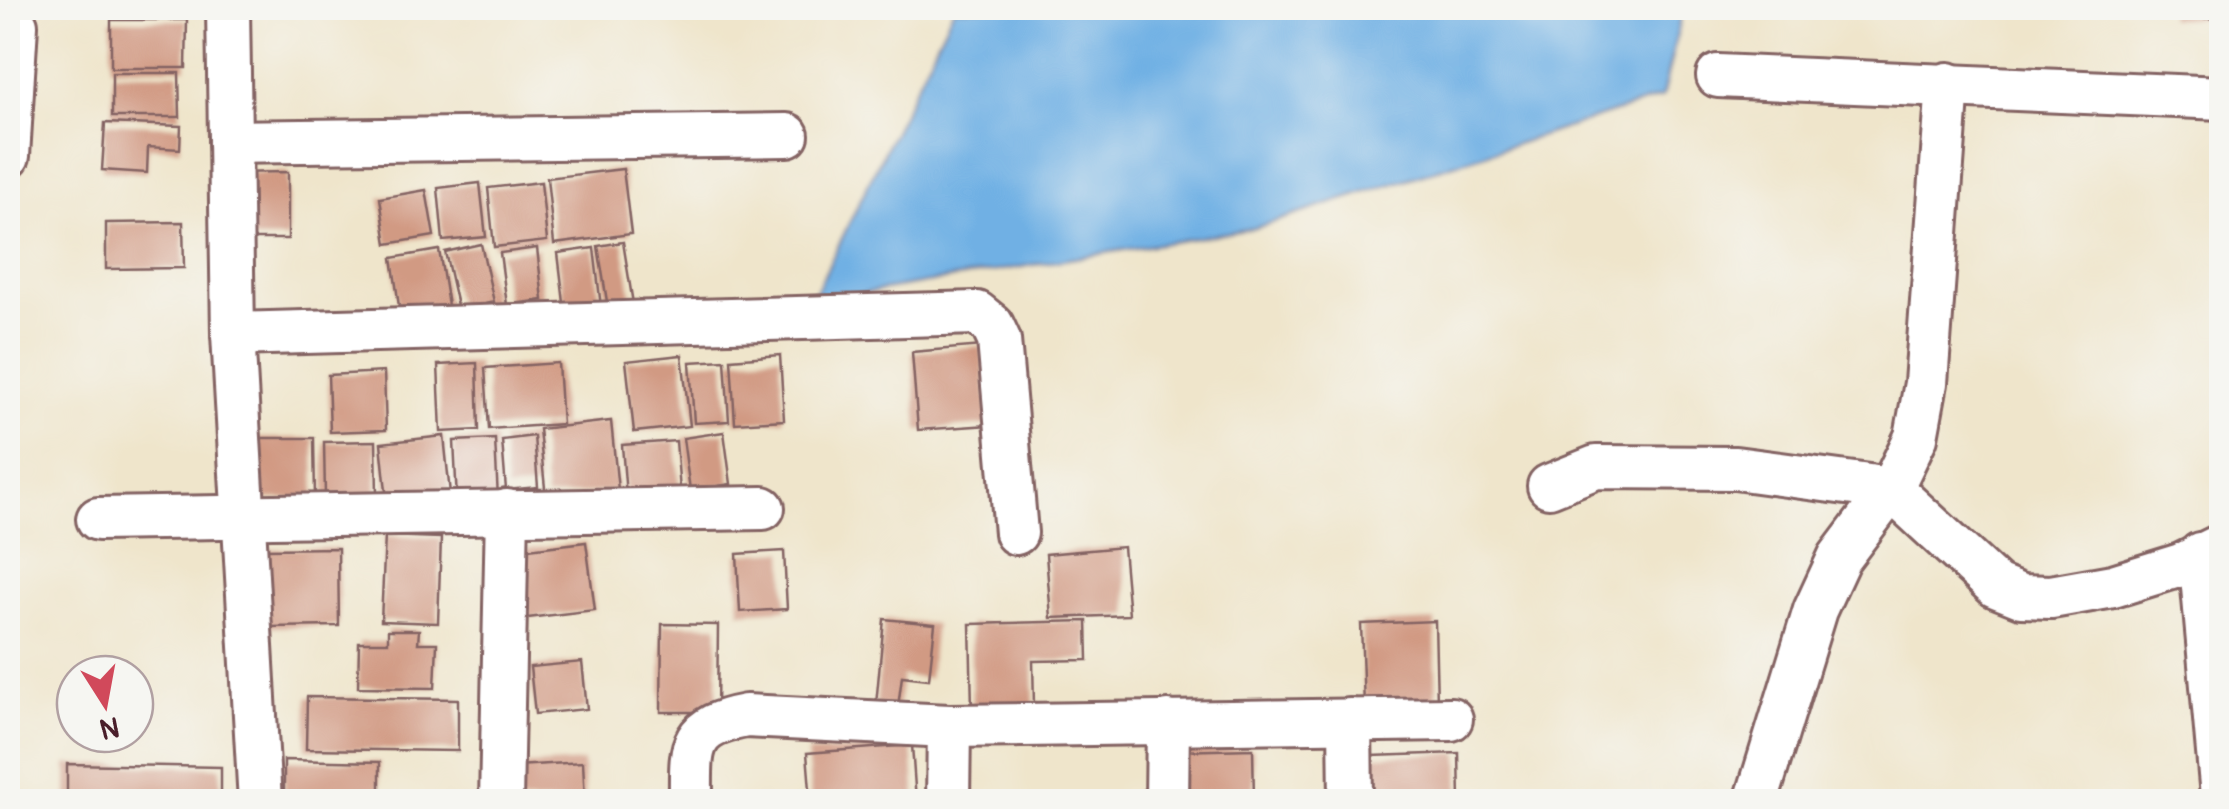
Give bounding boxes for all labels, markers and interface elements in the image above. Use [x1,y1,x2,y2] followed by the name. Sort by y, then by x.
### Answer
[55,654,155,754] north arrow
[97,708,122,746] text: N

